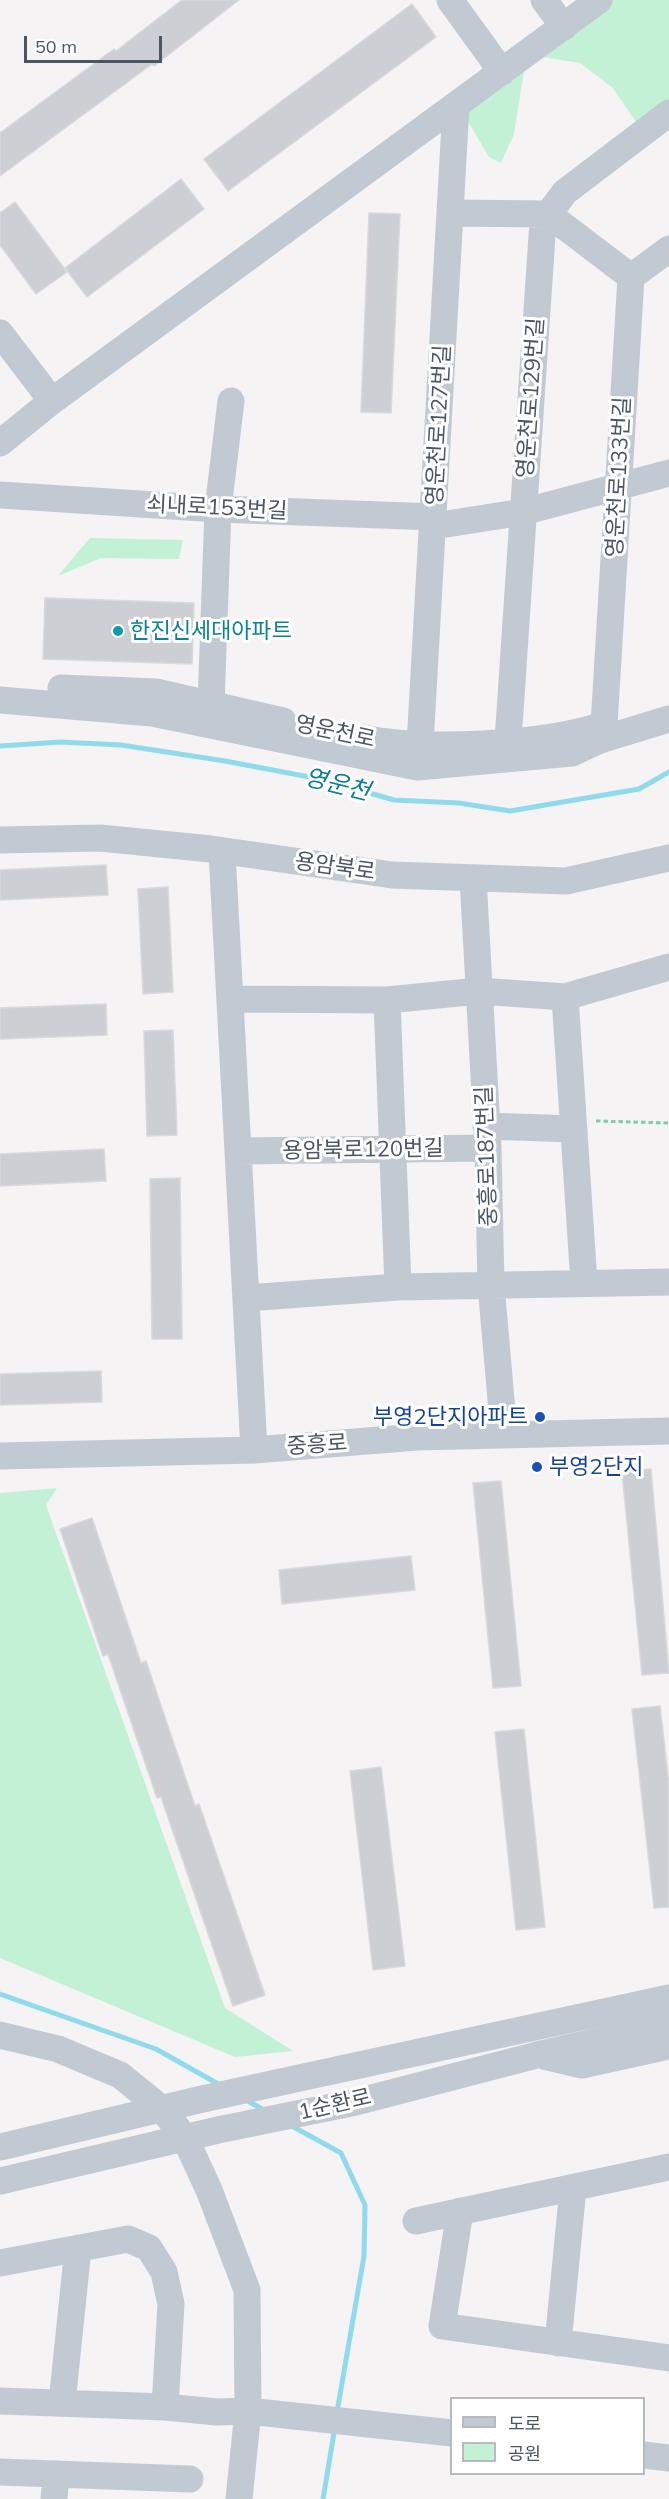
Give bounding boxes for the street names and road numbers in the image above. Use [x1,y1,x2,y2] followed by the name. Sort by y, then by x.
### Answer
[512,317,550,479] street label: 영운천로129번길
[422,344,456,506] street label: 영운천로127번길
[602,396,636,558] street label: 영운천로133번길
[146,491,288,525] street label: 쇠내로153번길
[293,711,377,753] street label: 영운천로
[293,848,377,886] street label: 용암북로
[471,1085,503,1227] street label: 중흥로187번길
[282,1135,444,1165] street label: 용암북로120번길
[286,1430,348,1460] street label: 중흥로
[296,2084,374,2126] street label: 1순환로

